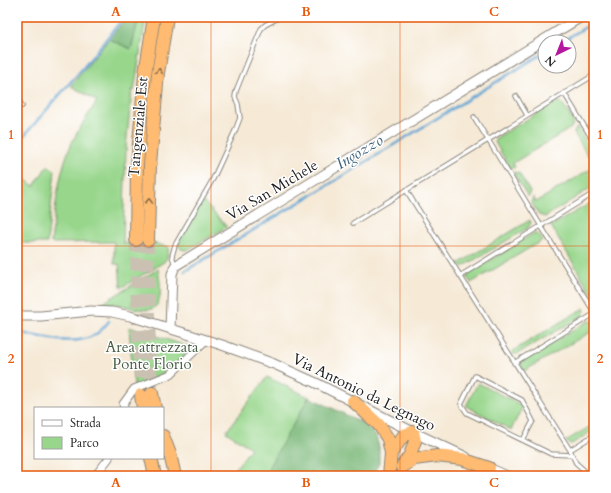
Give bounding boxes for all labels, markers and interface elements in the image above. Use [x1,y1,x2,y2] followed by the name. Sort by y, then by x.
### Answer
[111,3,121,21] text: A
[301,3,311,21] text: B
[489,3,499,21] text: C
[537,34,577,74] north arrow
[542,52,559,70] text: N
[154,68,163,75] one-way arrow
[124,76,152,178] street label: Tangenziale Est
[8,126,14,144] text: 1
[597,126,603,144] text: 1
[332,129,388,175] water label: Ingozzo
[223,155,322,225] street label: Via San Michele
[145,198,153,204] one-way arrow
[106,337,199,374] park label: Area attrezzata Ponte Florio
[289,349,439,435] street label: Via Antonio da Legnago
[8,350,15,368] text: 2
[597,350,604,368] text: 2
[34,407,164,459] legend
[70,415,102,431] text: Strada
[70,435,99,451] text: Parco
[111,474,121,492] text: A
[301,474,311,492] text: B
[489,474,499,492] text: C

